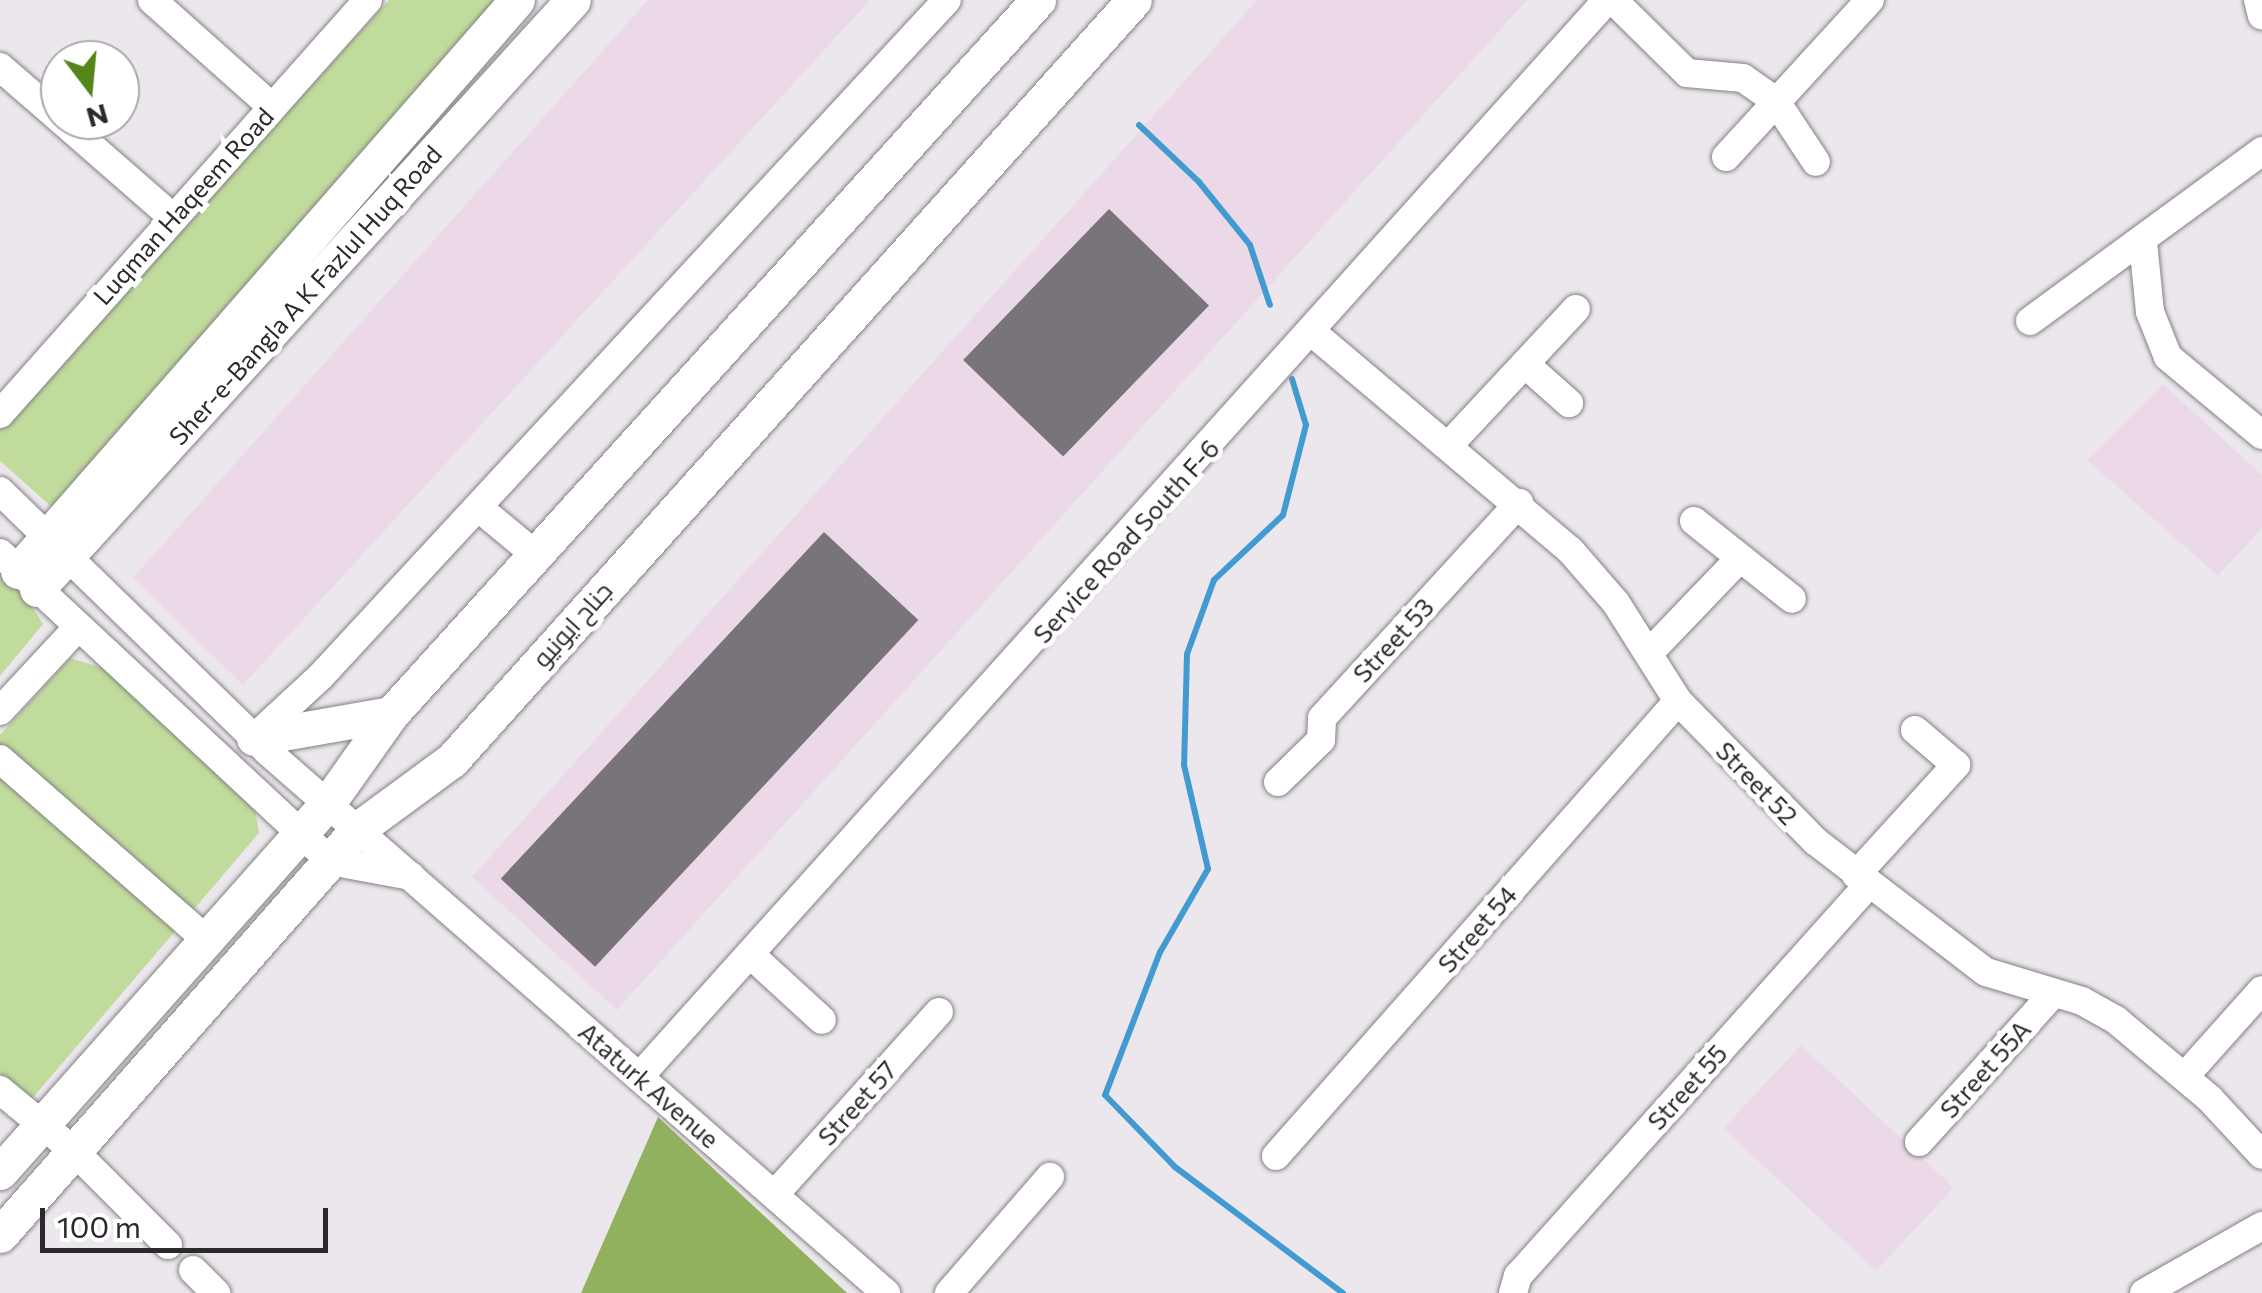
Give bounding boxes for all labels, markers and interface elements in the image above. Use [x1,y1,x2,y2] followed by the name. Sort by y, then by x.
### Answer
[40,40,140,140] north arrow
[83,98,112,136] text: N
[87,101,279,311] street label: Luqman Haqeem Road
[162,139,448,451] street label: Sher-e-Bangla A K Fazlul Huq Road
[1027,433,1225,649] street label: Service Road South F-6
[526,575,618,673] street label: جناح ایونیو
[1347,592,1439,688] street label: Street 53
[1710,735,1804,831] street label: Street 52
[1431,880,1523,978] street label: Street 54
[1933,1014,2037,1124] street label: Street 55A
[573,1016,725,1154] street label: Ataturk Avenue
[1641,1038,1733,1136] street label: Street 55
[811,1055,903,1151] street label: Street 57
[45,1188,332,1250] scale bar
[57,1207,141,1244] text: 100 m

